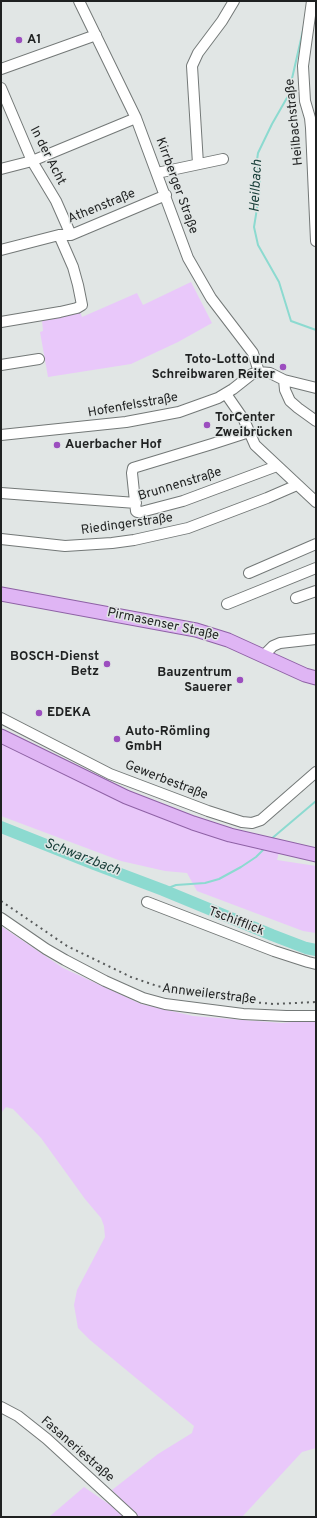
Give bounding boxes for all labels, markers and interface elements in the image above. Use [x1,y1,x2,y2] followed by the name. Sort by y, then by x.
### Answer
[27,32,41,48] place label: A1
[14,35,24,45] marker: A1
[283,78,307,166] street label: Heilbachstraße
[26,124,68,188] street label: In der Acht
[151,136,201,236] street label: Kirrberger Straße
[247,159,267,213] water label: Heilbach
[66,186,138,228] street label: Athenstraße
[152,352,275,383] place label: Toto-Lotto und Schreibwaren Reiter
[278,362,288,372] marker: Toto-Lotto und Schreibwaren Reiter
[87,390,179,422] street label: Hofenfelsstraße
[215,410,293,441] place label: TorCenter Zweibrücken
[202,420,212,430] marker: TorCenter Zweibrücken
[65,437,162,453] place label: Auerbacher Hof
[52,440,62,450] marker: Auerbacher Hof
[136,465,224,505] street label: Brunnenstraße
[80,511,174,539] street label: Riedingerstraße
[106,606,220,644] street label: Pirmasenser Straße
[10,649,99,680] place label: BOSCH-Dienst Betz
[102,659,112,669] marker: BOSCH-Dienst Betz
[157,665,232,696] place label: Bauzentrum Sauerer
[235,675,245,685] marker: Bauzentrum Sauerer
[47,705,91,721] place label: EDEKA
[34,708,44,718] marker: EDEKA
[125,724,210,755] place label: Auto-Römling GmbH
[112,734,122,744] marker: Auto-Römling GmbH
[122,758,210,804] street label: Gewerbestraße
[42,836,122,880] water label: Schwarzbach
[206,904,266,940] street label: Tschifflick
[161,981,257,1009] street label: Annweilerstraße
[37,1414,117,1486] street label: Fasaneriestraße

